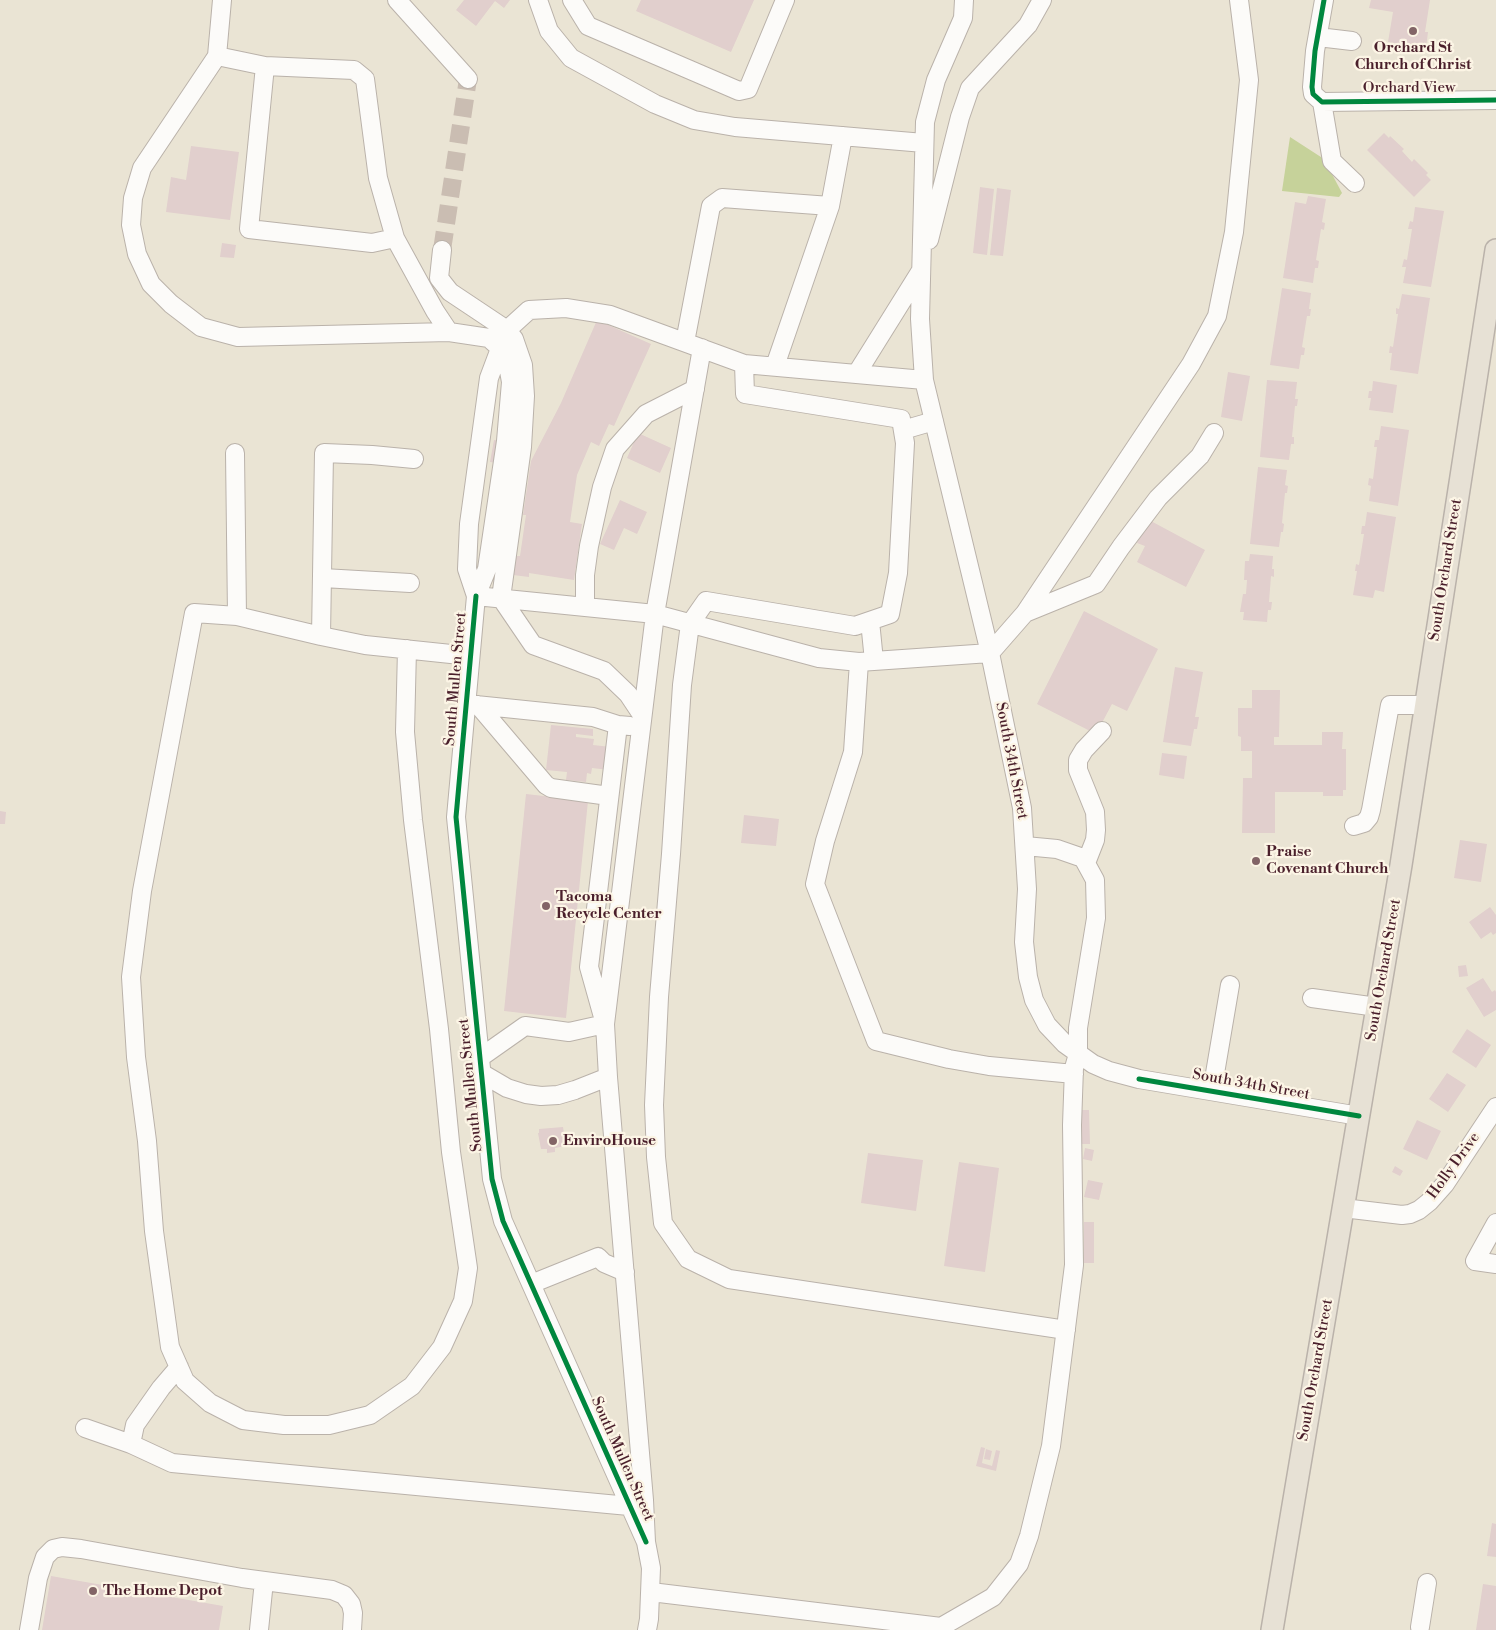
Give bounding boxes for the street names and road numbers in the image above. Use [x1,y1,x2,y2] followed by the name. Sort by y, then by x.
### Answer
[1363,79,1455,97] street label: Orchard View
[1426,498,1466,642] street label: South Orchard Street
[441,611,471,747] street label: South Mullen Street
[991,701,1031,821] street label: South 34th Street
[1363,898,1405,1042] street label: South Orchard Street
[455,1017,487,1153] street label: South Mullen Street
[1191,1066,1311,1104] street label: South 34th Street
[1424,1129,1484,1203] street label: Holly Drive
[1295,1298,1337,1442] street label: South Orchard Street
[586,1394,658,1524] street label: South Mullen Street

